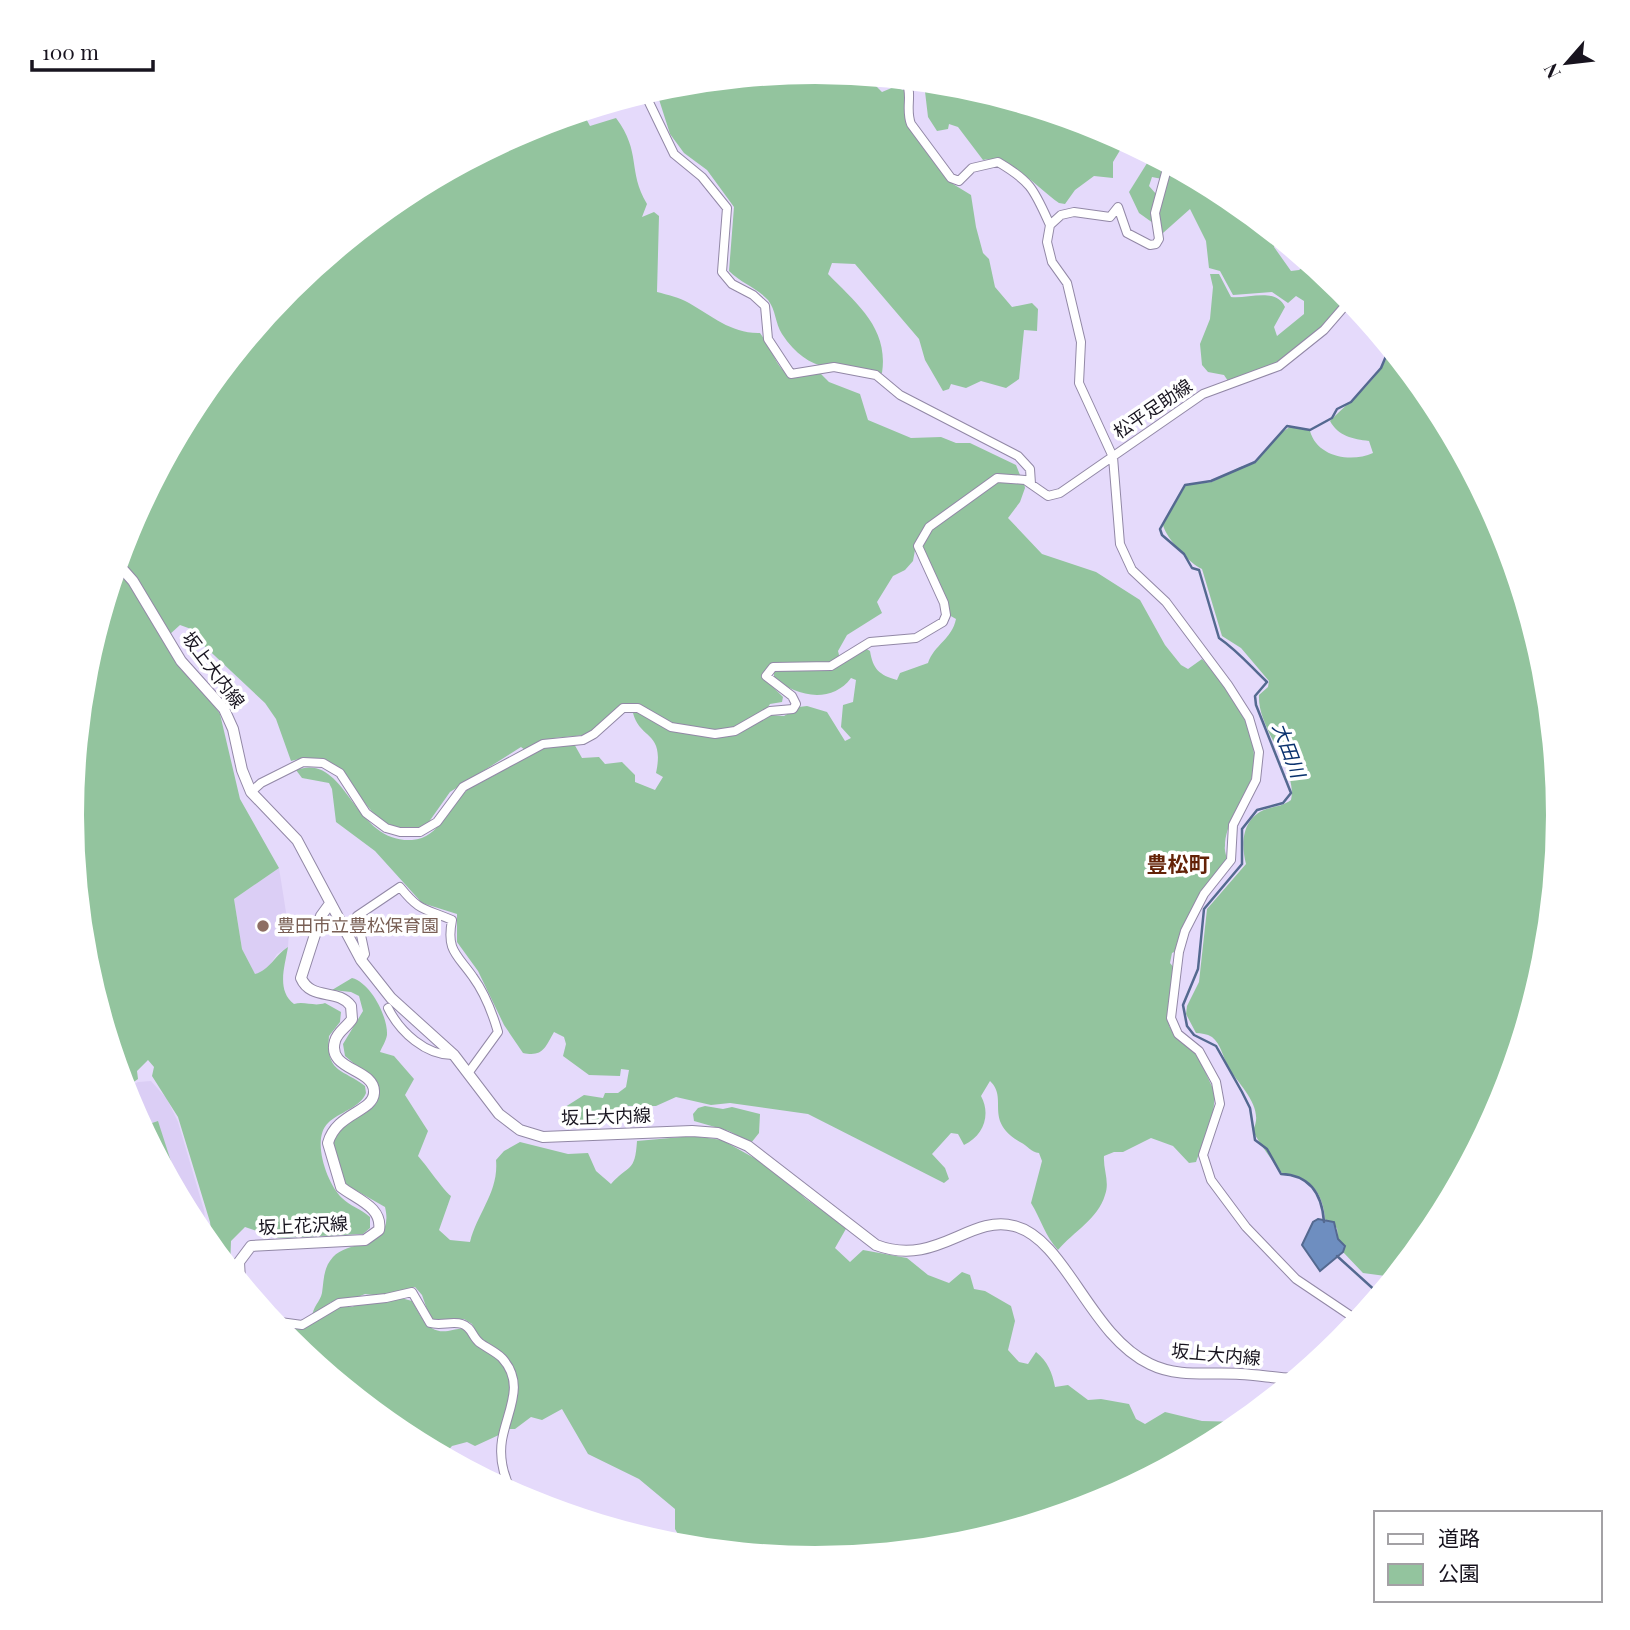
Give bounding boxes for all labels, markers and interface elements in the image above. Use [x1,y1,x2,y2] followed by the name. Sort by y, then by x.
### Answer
[32,28,152,72] scale bar
[1532,28,1602,98] north arrow
[42,37,99,65] text: 100 m
[1536,59,1566,84] text: N
[1108,373,1196,443] street label: 松平足助線
[177,626,250,713] street label: 坂上大内線
[1268,718,1313,783] water label: 大田川
[1147,849,1210,877] district label: 豊松町
[277,913,439,937] place label: 豊田市立豊松保育園
[255,918,271,934] marker: 豊田市立豊松保育園
[561,1102,651,1130] street label: 坂上大内線
[257,1211,349,1239] street label: 坂上花沢線
[1170,1338,1262,1370] street label: 坂上大内線
[1374,1511,1602,1602] legend
[1438,1523,1480,1551] text: 道路
[1438,1558,1480,1586] text: 公園

